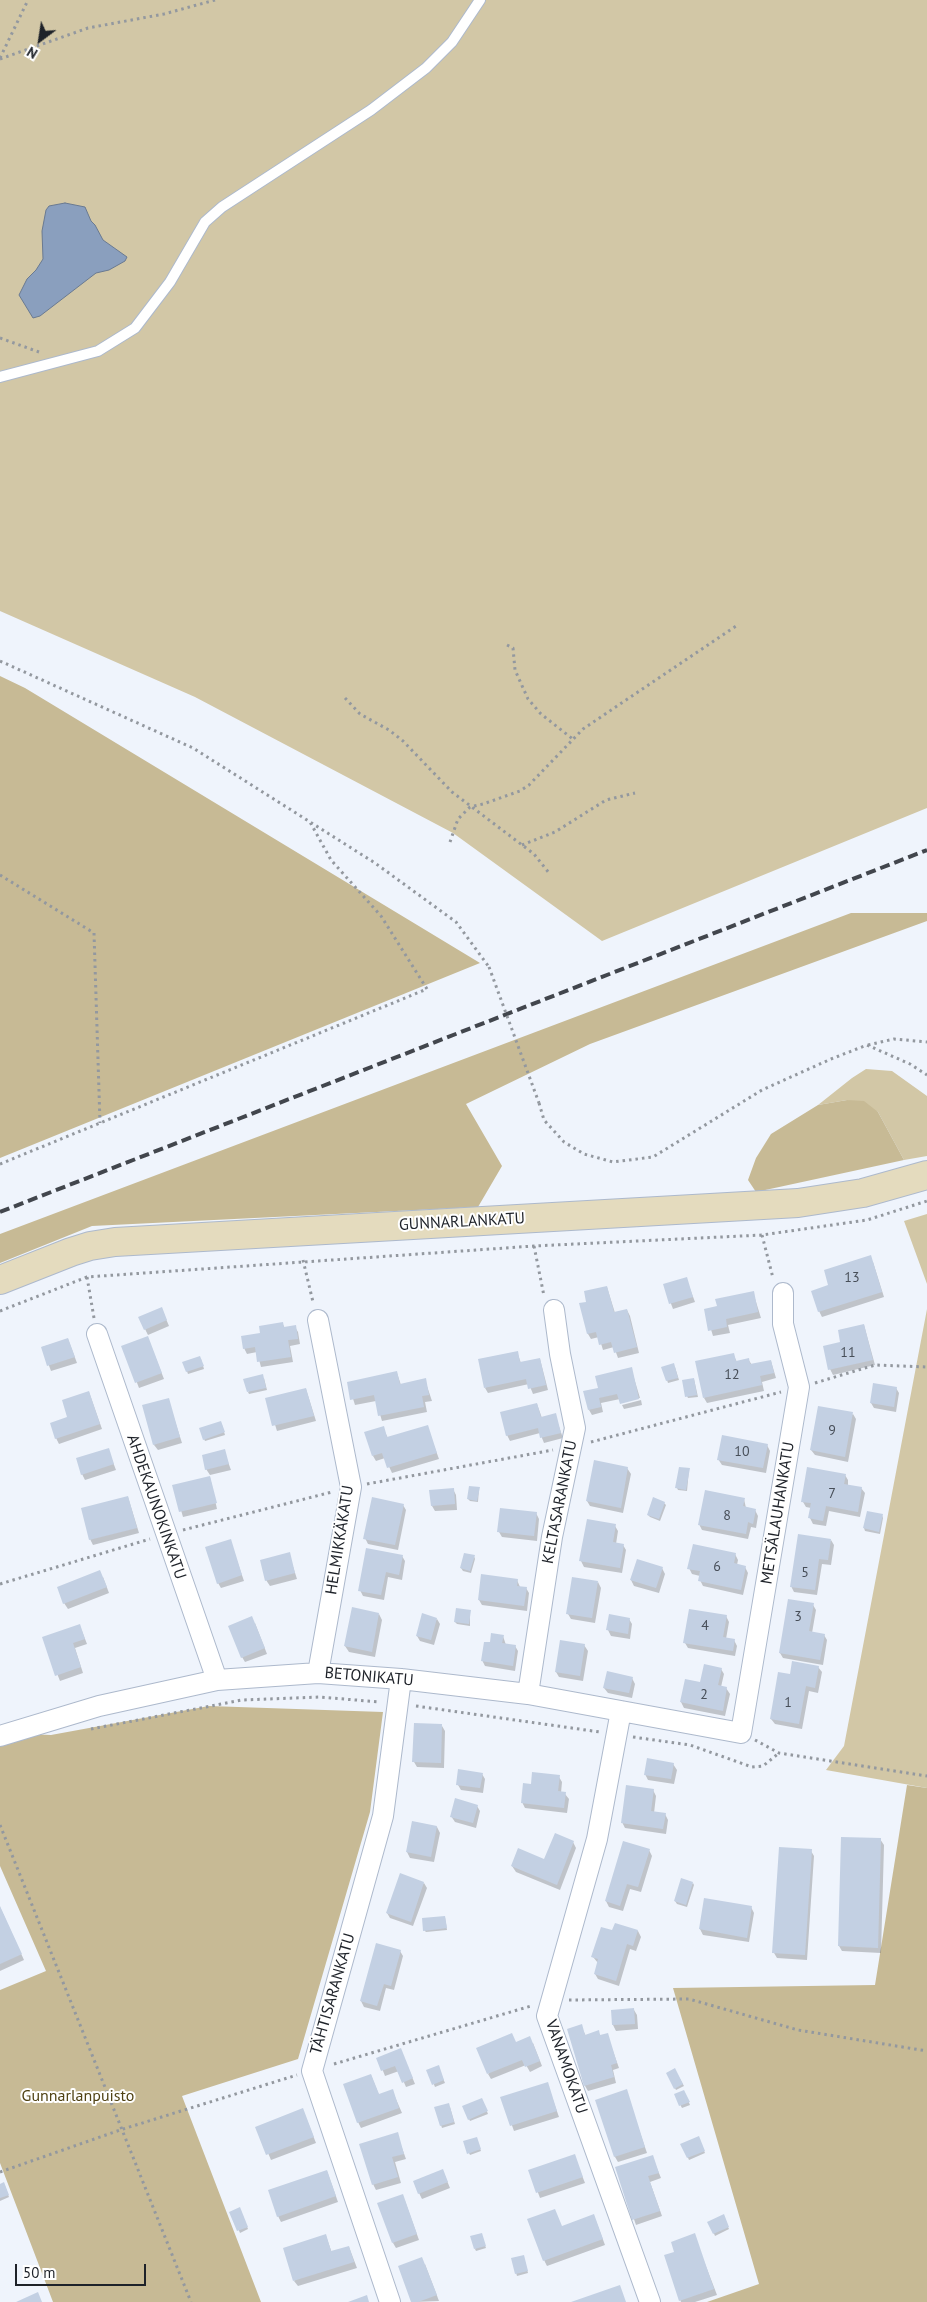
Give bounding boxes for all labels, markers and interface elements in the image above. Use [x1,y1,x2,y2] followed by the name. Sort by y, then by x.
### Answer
[15,15,65,65] north arrow
[24,43,41,63] text: N
[399,1209,525,1235] street label: GUNNARLANKATU
[844,1270,860,1286] house number: 13
[840,1345,856,1361] house number: 11
[724,1367,740,1383] house number: 12
[828,1423,836,1439] house number: 9
[122,1432,190,1582] street label: AHDEKAUNOKINKATU
[539,1438,581,1566] street label: KELTASARANKATU
[757,1440,799,1586] street label: METSÄLAUHANKATU
[734,1444,750,1460] house number: 10
[322,1484,358,1596] street label: HELMIKKÄKATU
[828,1486,836,1502] house number: 7
[723,1508,731,1524] house number: 8
[713,1559,721,1575] house number: 6
[801,1565,809,1581] house number: 5
[794,1609,802,1625] house number: 3
[701,1618,709,1634] house number: 4
[324,1664,414,1690] street label: BETONIKATU
[700,1687,708,1703] house number: 2
[784,1695,792,1711] house number: 1
[306,1931,360,2057] street label: TÄHTISARANKATU
[541,2017,591,2117] street label: VANAMOKATU
[22,2086,134,2106] park label: Gunnarlanpuisto
[18,2254,149,2286] scale bar
[23,2263,56,2282] text: 50 m

